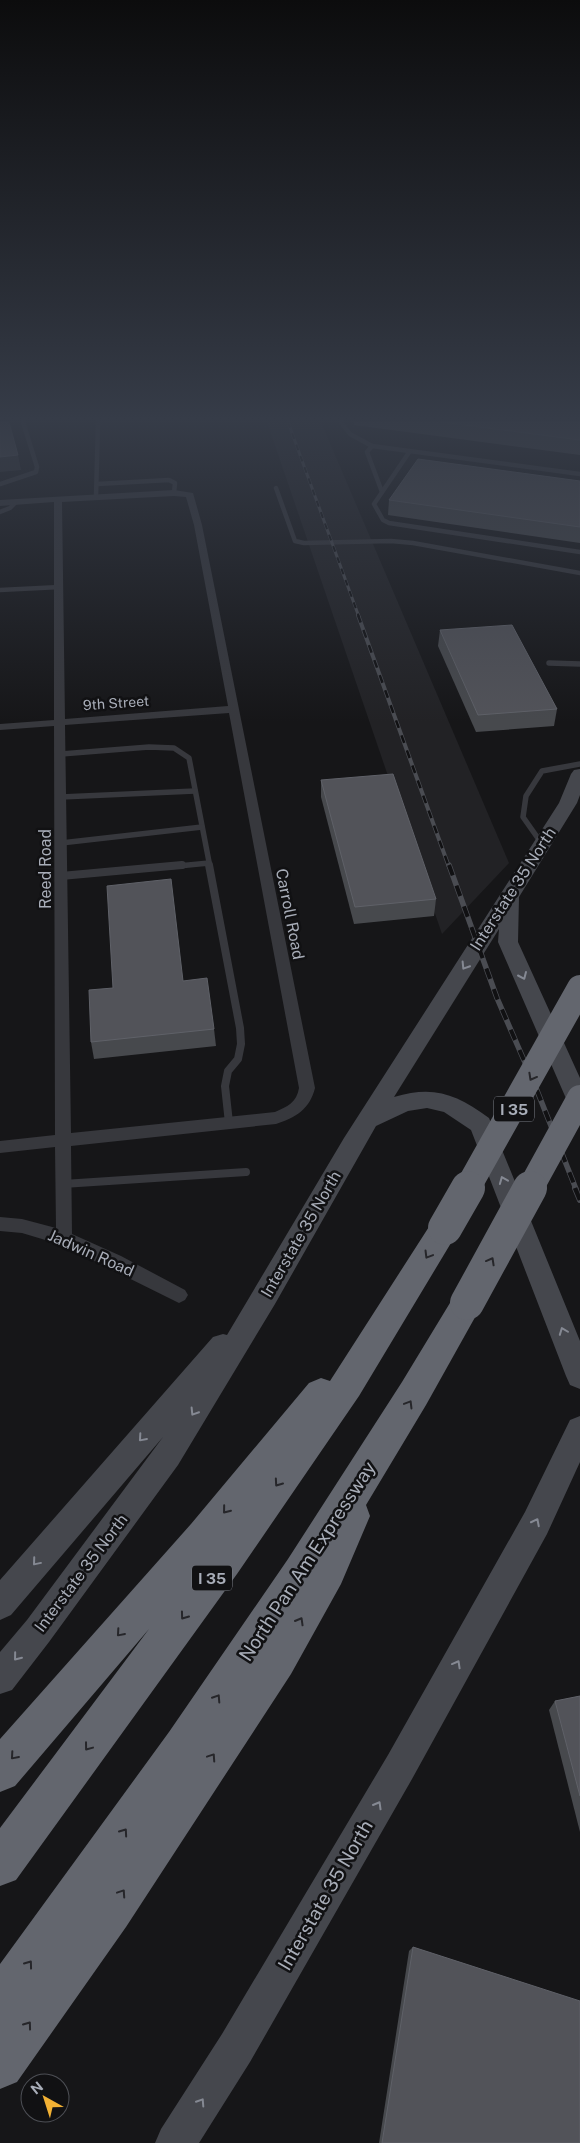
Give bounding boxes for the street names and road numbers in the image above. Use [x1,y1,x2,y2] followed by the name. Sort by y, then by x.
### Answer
[82,693,150,713] street label: 9th Street
[466,824,560,954] street label: Interstate 35 North
[36,829,55,909] street label: Reed Road
[272,867,308,961] street label: Carroll Road
[494,1096,534,1122] road number: I 35
[257,1167,345,1301] street label: Interstate 35 North
[45,1226,137,1280] street label: Jadwin Road
[234,1457,380,1665] street label: North Pan Am Expressway
[30,1510,132,1636] street label: Interstate 35 North
[192,1566,232,1590] road number: I 35
[273,1816,377,1974] street label: Interstate 35 North

